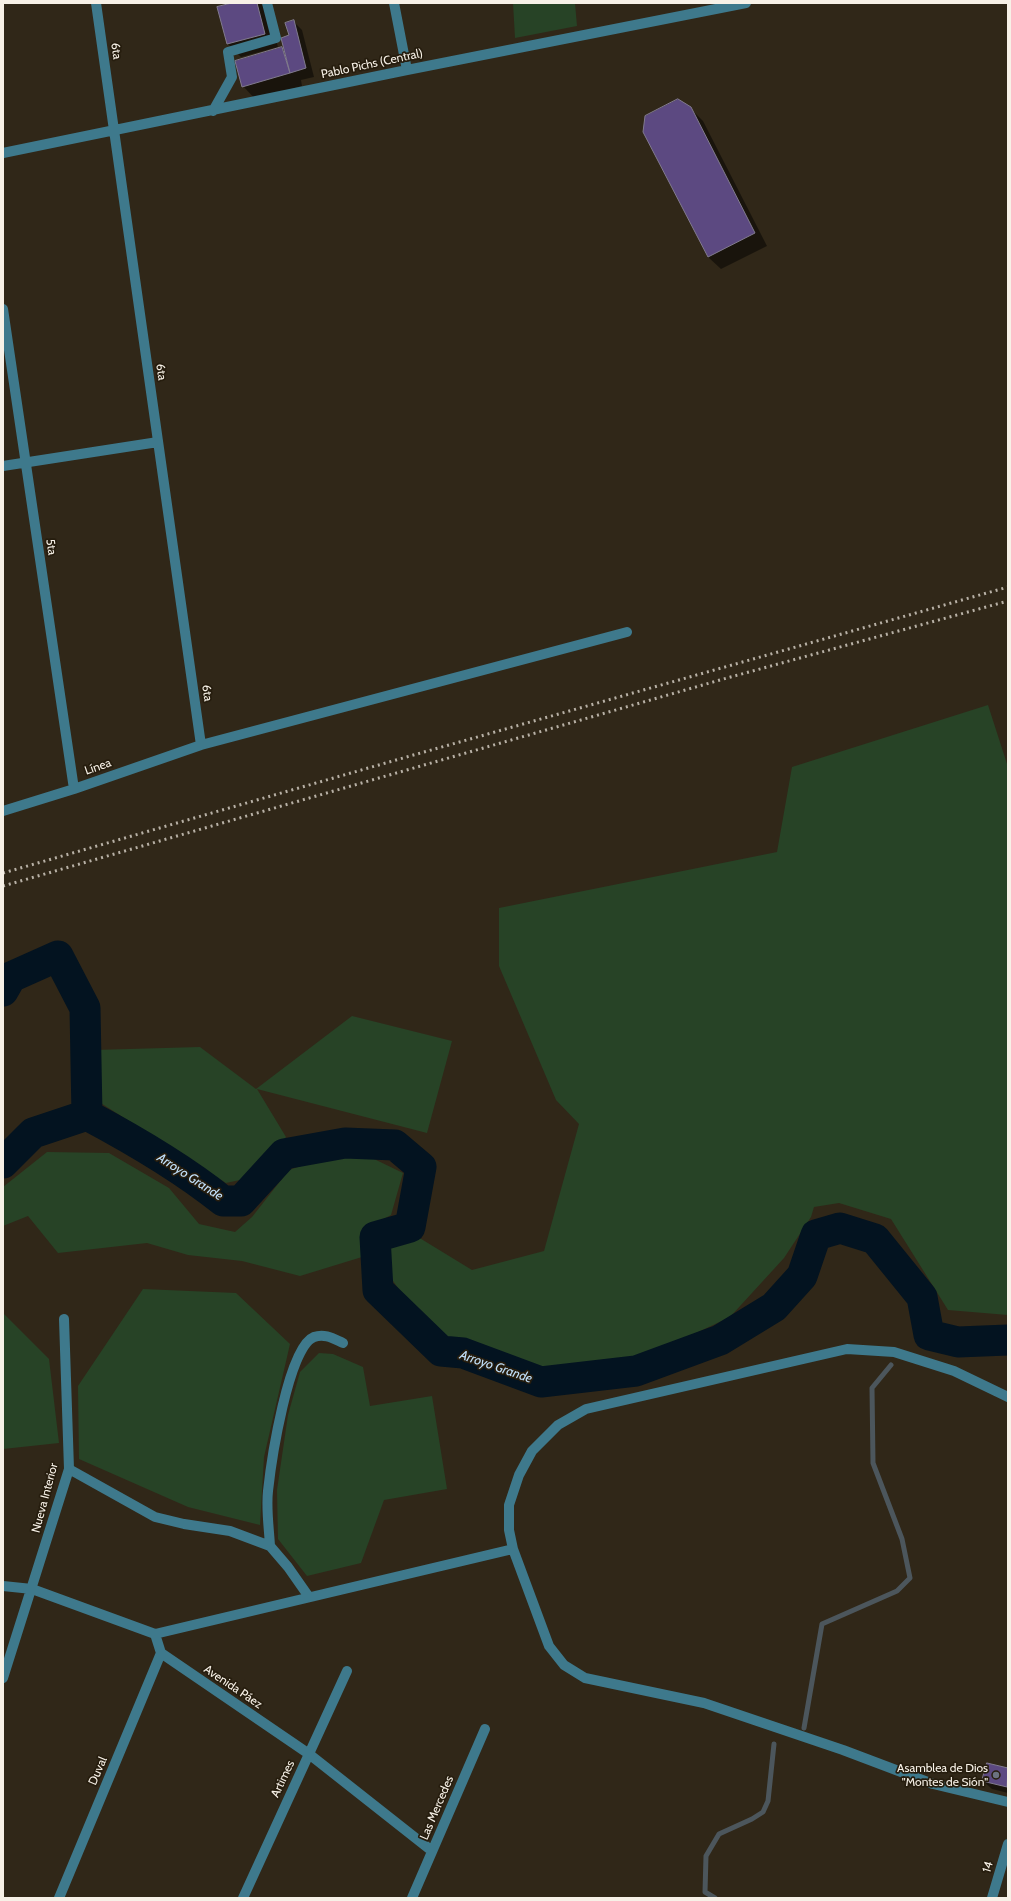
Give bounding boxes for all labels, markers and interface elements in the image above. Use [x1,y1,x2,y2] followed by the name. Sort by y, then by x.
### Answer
[108,42,124,60] street label: 6ta
[320,46,424,82] street label: Pablo Pichs (Central)
[153,363,169,381] street label: 6ta
[43,538,59,556] street label: 5ta
[199,684,215,702] street label: 6ta
[83,756,113,778] street label: Línea
[154,1150,226,1204] water label: Arroyo Grande
[458,1347,534,1387] water label: Arroyo Grande
[29,1462,61,1534] street label: Nueva Interior
[201,1662,265,1712] street label: Avenida Páez
[86,1755,110,1787] street label: Duval
[268,1758,298,1800] street label: Artimes
[897,1761,988,1789] place label: Asamblea de Dios "Montes de Sión"
[991,1770,1001,1780] marker: Asamblea de Dios "Montes de Sión"
[417,1774,457,1842] street label: Las Mercedes
[980,1860,996,1874] street label: 14

